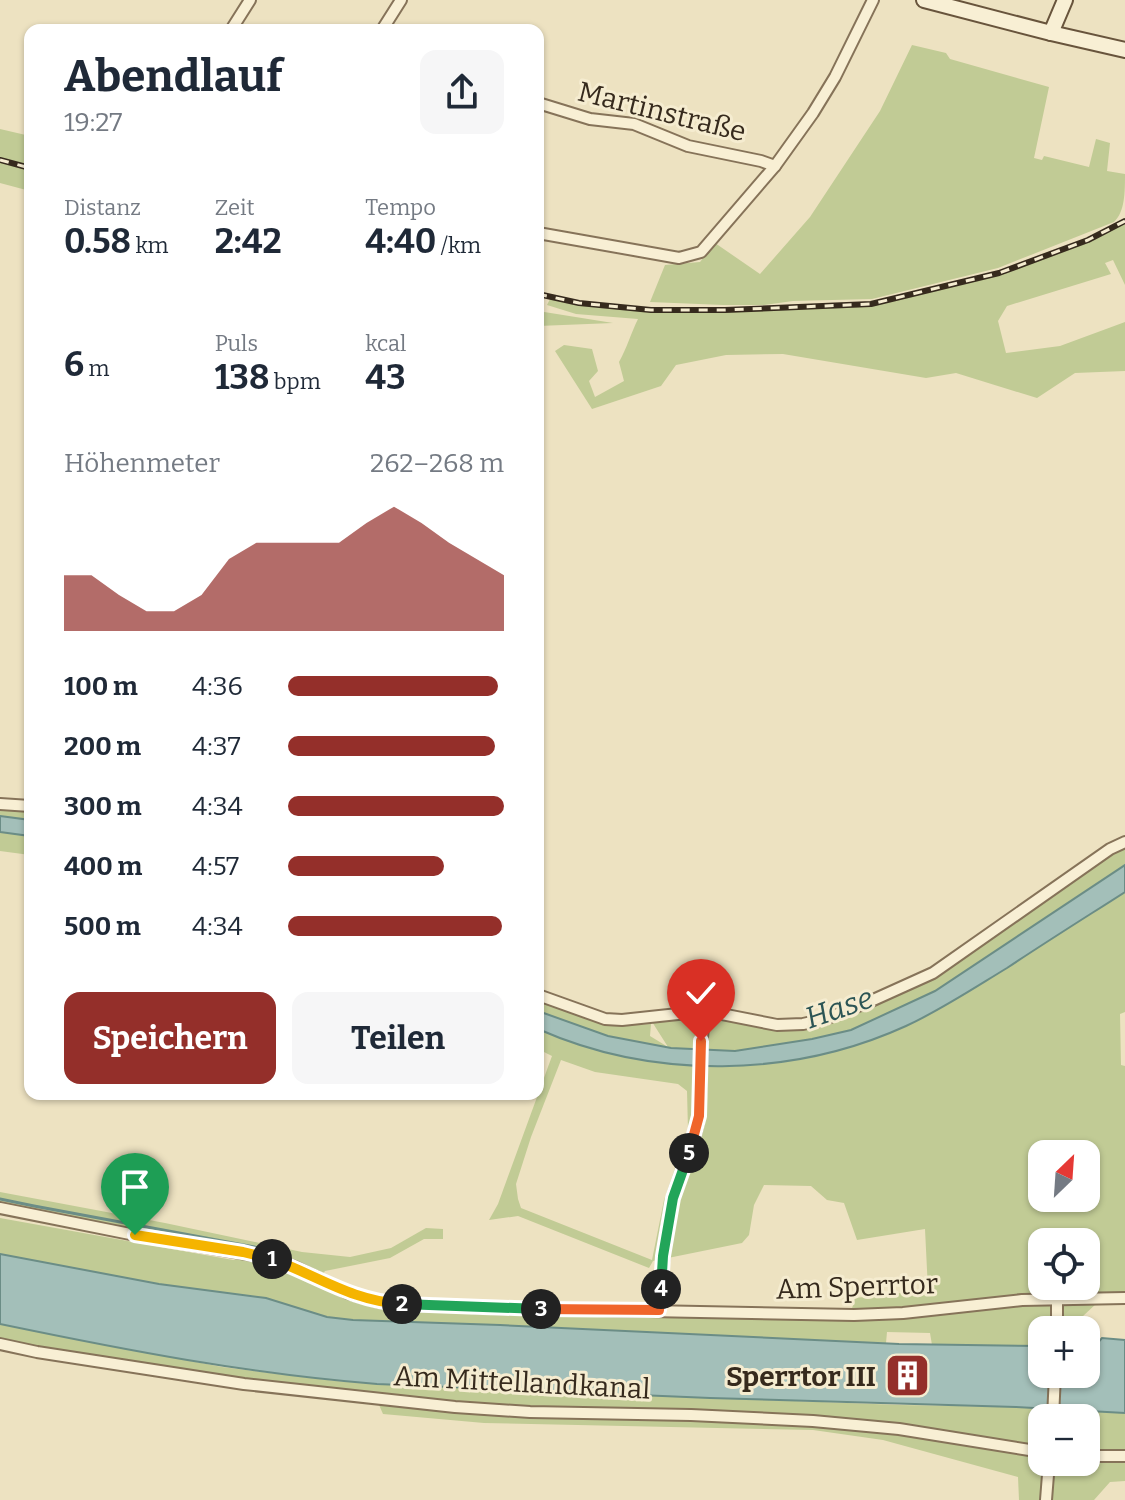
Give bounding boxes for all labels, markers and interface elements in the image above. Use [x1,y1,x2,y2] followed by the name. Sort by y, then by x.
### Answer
[64,50,283,103] text: Abendlauf
[420,50,504,134] button: share
[574,75,749,148] street label: Martinstraße
[64,107,122,138] text: 19:27
[64,194,141,221] text: Distanz
[215,194,255,221] text: Zeit
[365,194,436,221] text: Tempo
[64,221,131,262] text: 0.58
[215,221,282,262] text: 2:42
[365,221,436,262] text: 4:40
[131,232,169,259] text: km
[436,232,481,259] text: /km
[215,330,258,357] text: Puls
[365,330,406,357] text: kcal
[64,344,84,385] text: 6
[84,355,110,382] text: m
[215,357,269,398] text: 138
[365,357,406,398] text: 43
[269,368,321,395] text: bpm
[64,448,220,479] text: Höhenmeter
[370,448,504,479] text: 262–268 m
[64,671,138,702] text: 100 m
[192,671,243,702] text: 4:36
[64,731,141,762] text: 200 m
[192,731,241,762] text: 4:37
[64,791,141,822] text: 300 m
[192,791,243,822] text: 4:34
[64,851,142,882] text: 400 m
[192,851,239,882] text: 4:57
[64,911,141,942] text: 500 m
[192,911,243,942] text: 4:34
[667,959,735,1041] pin
[679,971,723,1015] icon: check
[800,980,878,1036] water label: Hase
[64,992,276,1084] button: Speichern
[292,992,504,1084] button: Teilen
[669,1133,709,1173] pin: 5
[683,1139,695,1166] text: 5
[1028,1140,1100,1212] north arrow
[1028,1140,1100,1476] map controls
[101,1153,169,1235] pin
[113,1165,157,1209] icon: arrive
[1028,1228,1100,1300] button: locate
[252,1239,292,1279] pin: 1
[267,1245,277,1272] text: 1
[775,1267,939,1306] street label: Am Sperrtor
[641,1269,681,1309] pin: 4
[654,1275,668,1302] text: 4
[382,1284,422,1324] pin: 2
[521,1289,561,1329] pin: 3
[396,1290,408,1317] text: 2
[535,1295,547,1322] text: 3
[1028,1316,1100,1388] button: +
[883,1352,931,1400] building icon: Sperrtor III
[393,1359,651,1406] street label: Am Mittellandkanal
[726,1360,876,1393] place label: Sperrtor III
[1028,1404,1100,1476] button: −

